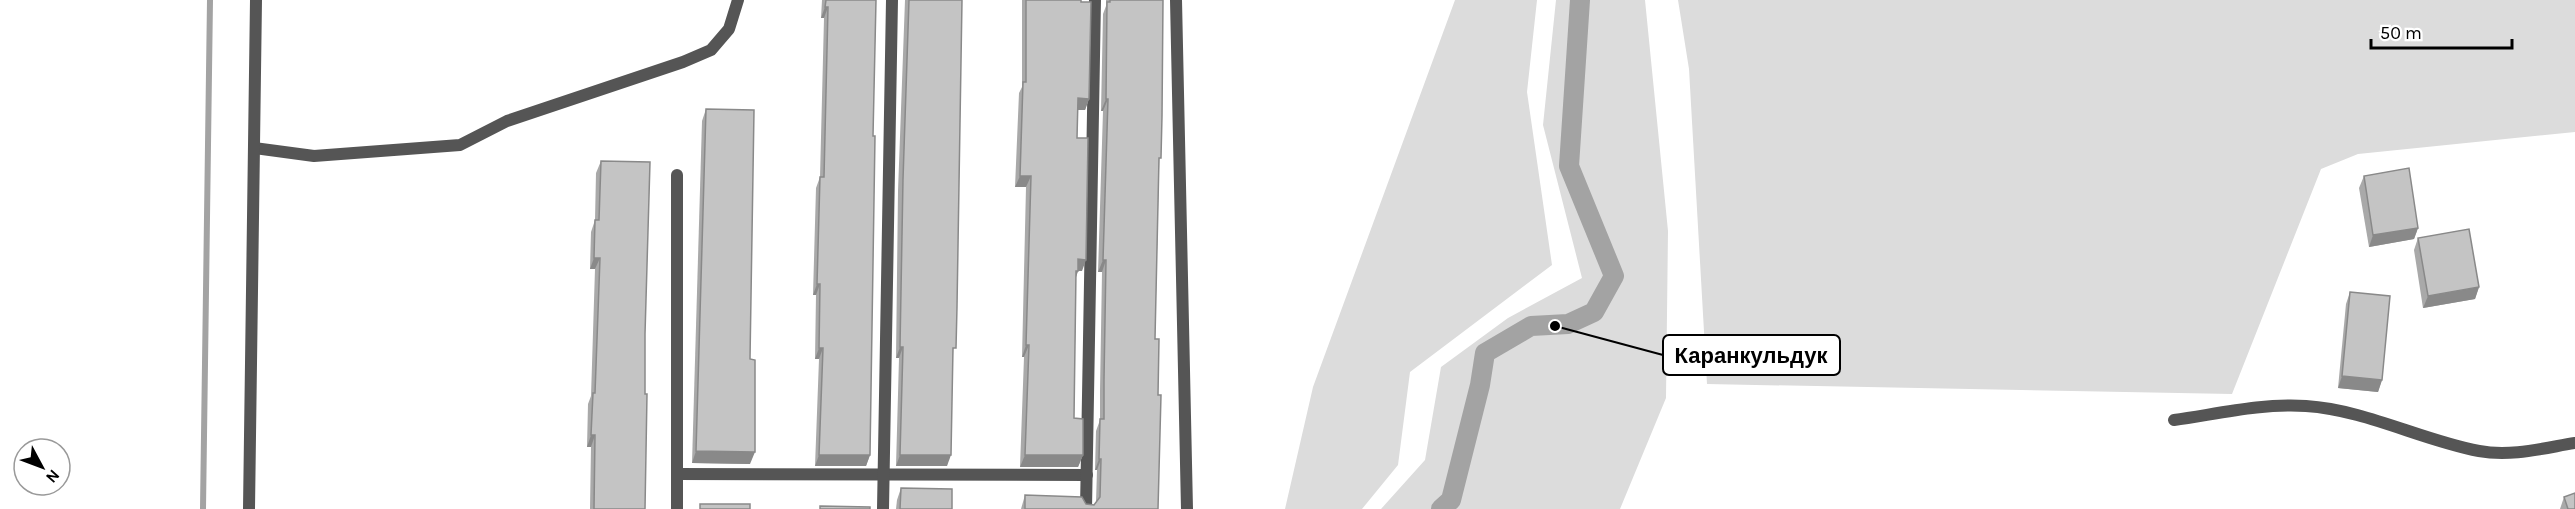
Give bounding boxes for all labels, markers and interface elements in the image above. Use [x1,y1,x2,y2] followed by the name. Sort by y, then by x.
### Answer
[2371,12,2512,50] scale bar
[2380,22,2422,44] text: 50 m
[1663,335,1840,375] callout: Каранкульдук
[1675,343,1828,369] text: Каранкульдук
[12,437,72,497] north arrow
[42,466,64,487] text: N

